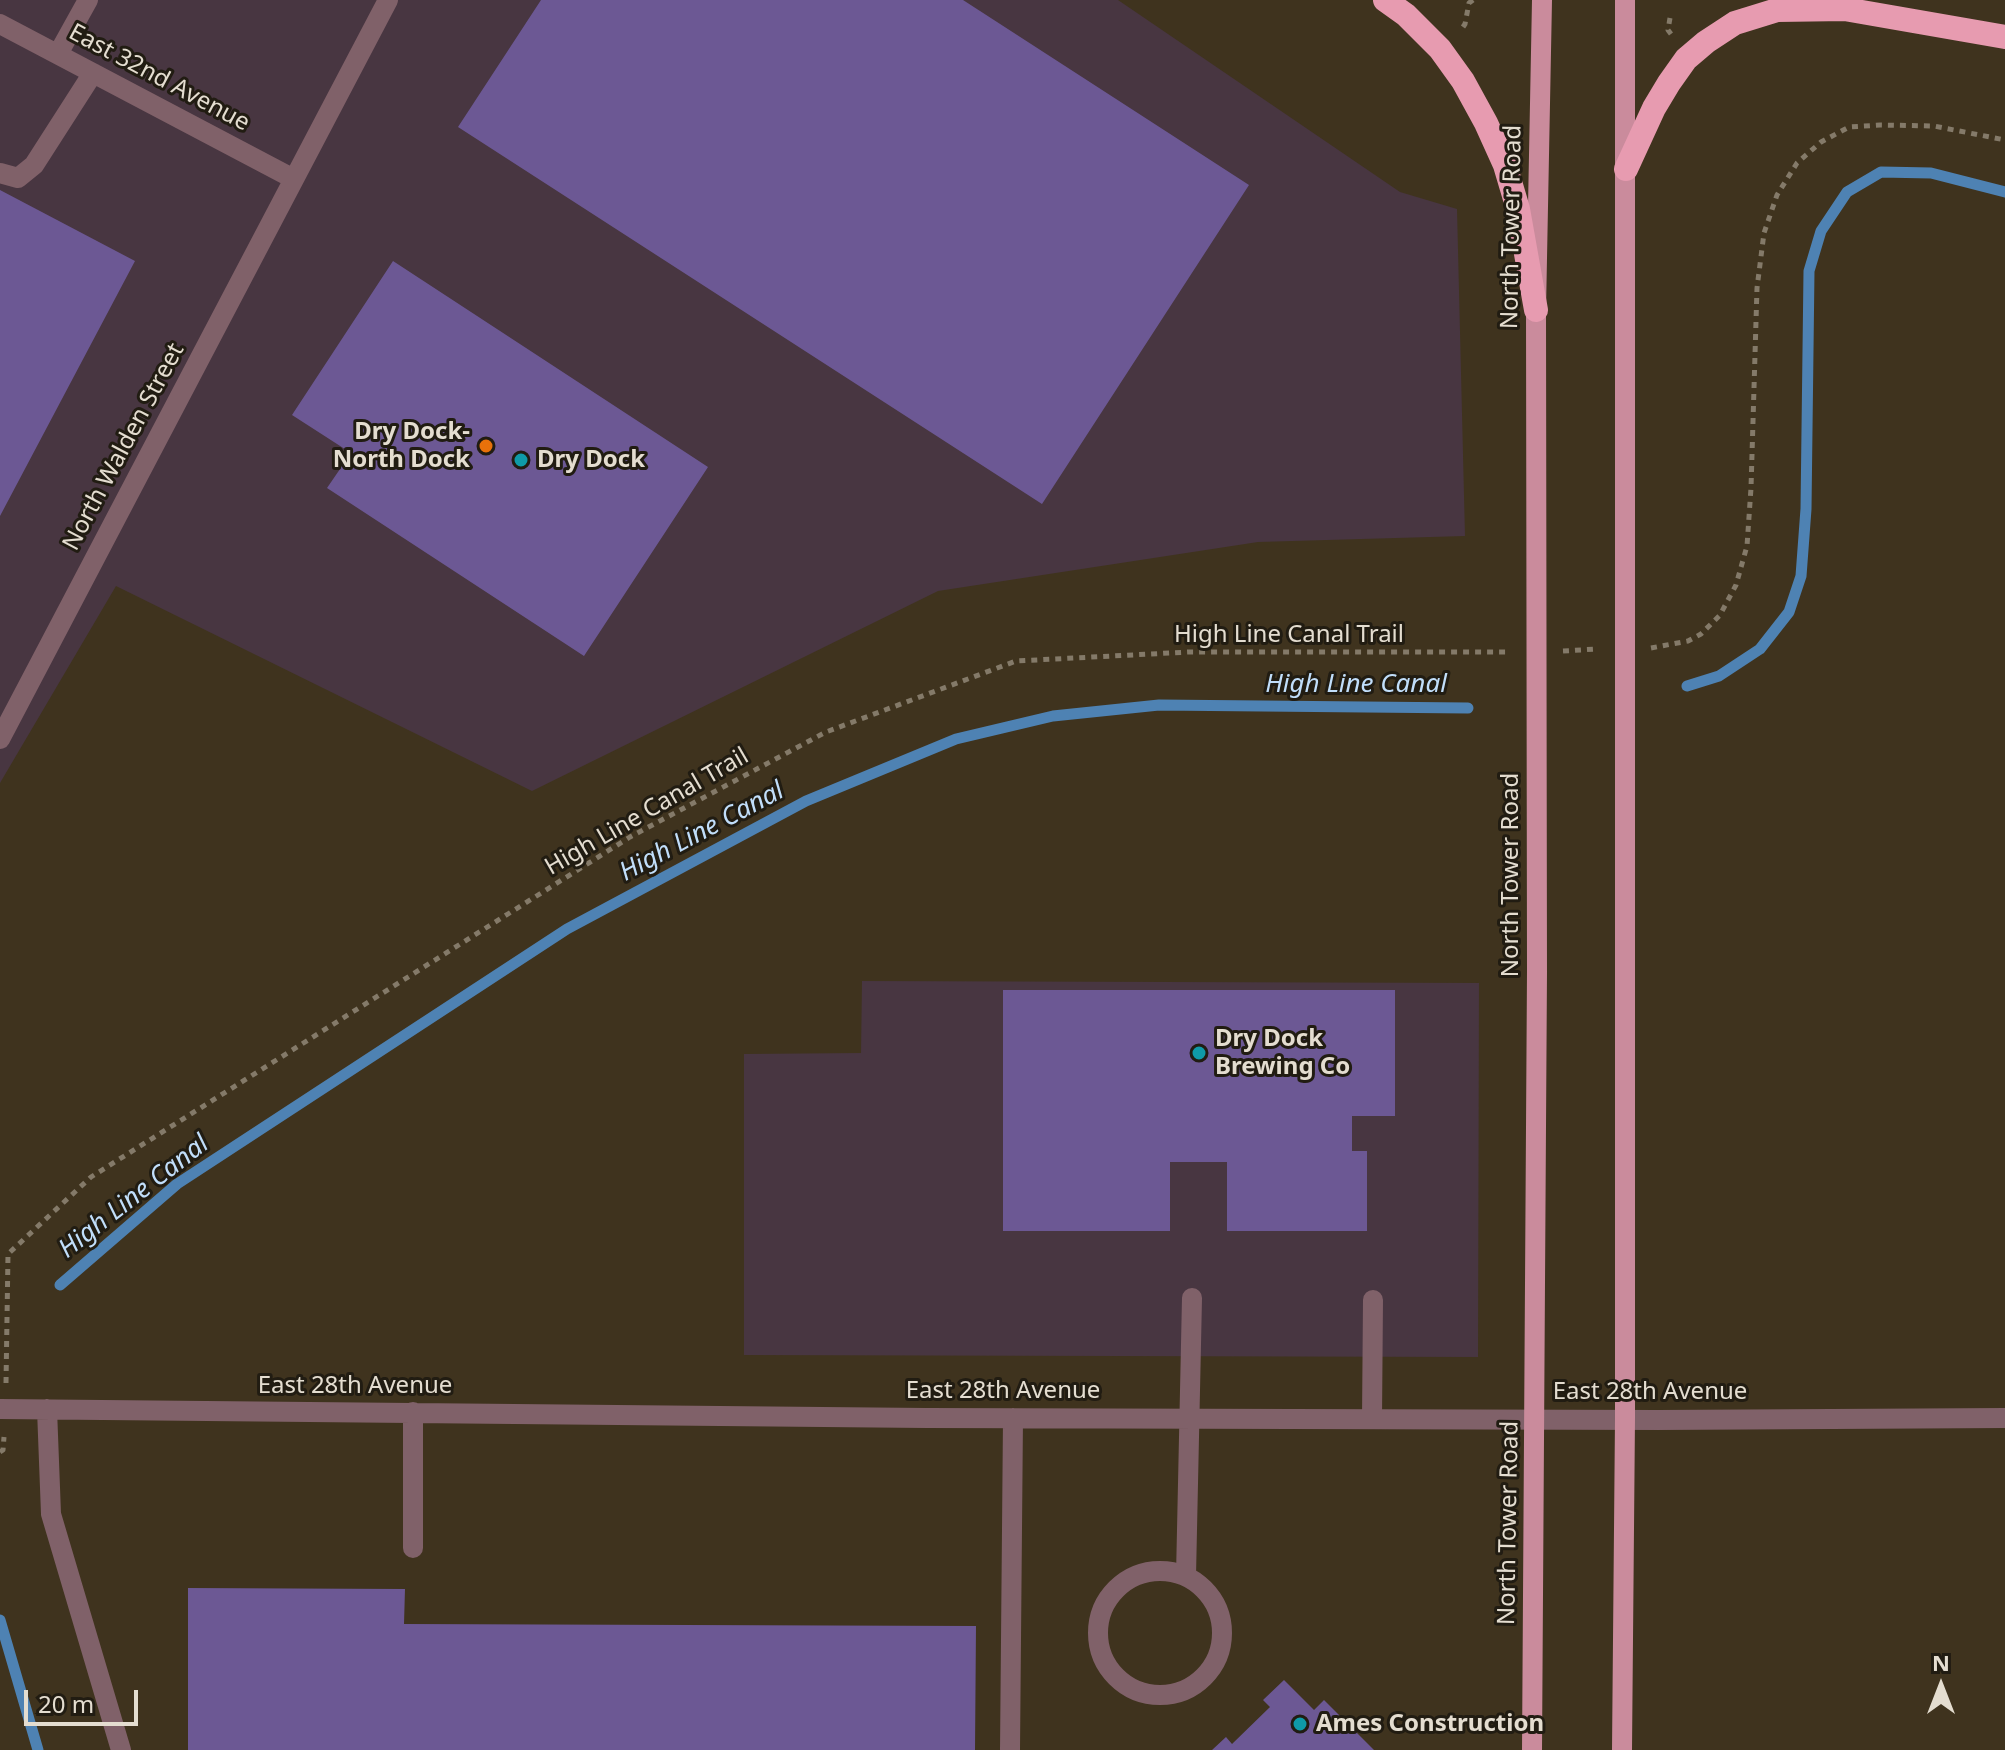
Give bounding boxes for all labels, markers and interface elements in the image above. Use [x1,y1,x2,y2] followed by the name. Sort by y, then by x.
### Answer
[64,18,254,138] street label: East 32nd Avenue
[1496,125,1528,329] street label: North Tower Road
[57,339,191,555] street label: North Walden Street
[333,418,470,474] place label: Dry Dock- North Dock
[477,437,495,455] marker: Dry Dock- North Dock
[537,446,645,474] place label: Dry Dock
[512,451,530,469] marker: Dry Dock
[1174,621,1404,649] street label: High Line Canal Trail
[1265,669,1447,701] water label: High Line Canal
[540,742,754,882] street label: High Line Canal Trail
[1497,773,1525,977] street label: North Tower Road
[614,776,790,888] water label: High Line Canal
[1215,1025,1350,1081] place label: Dry Dock Brewing Co
[1190,1044,1208,1062] marker: Dry Dock Brewing Co
[53,1129,215,1265] water label: High Line Canal
[258,1372,452,1400] street label: East 28th Avenue
[906,1377,1100,1405] street label: East 28th Avenue
[1553,1378,1747,1406] street label: East 28th Avenue
[1493,1421,1525,1625] street label: North Tower Road
[1901,1646,1981,1726] north arrow
[1932,1647,1950,1677] text: N
[28,1674,142,1724] scale bar
[38,1687,94,1720] text: 20 m
[1316,1710,1544,1738] place label: Ames Construction
[1291,1715,1309,1733] marker: Ames Construction

